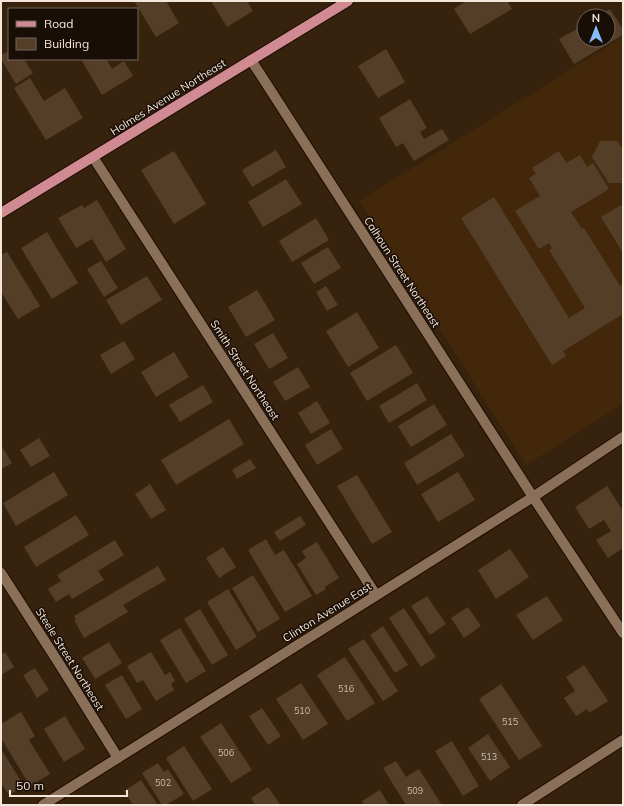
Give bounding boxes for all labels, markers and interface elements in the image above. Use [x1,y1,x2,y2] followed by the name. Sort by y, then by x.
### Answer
[8,8,138,60] legend
[576,8,616,48] north arrow
[592,11,600,25] text: N
[44,16,73,31] text: Road
[44,36,89,51] text: Building
[108,56,228,138] street label: Holmes Avenue Northeast
[361,214,443,330] street label: Calhoun Street Northeast
[207,317,283,423] street label: Smith Street Northeast
[280,579,374,645] street label: Clinton Avenue East
[33,605,107,713] street label: Steele Street Northeast
[338,683,354,694] house number: 516
[294,705,310,716] house number: 510
[502,716,519,727] house number: 515
[218,747,234,758] house number: 506
[481,751,497,762] house number: 513
[10,772,127,798] scale bar
[155,777,171,788] house number: 502
[16,778,44,793] text: 50 m
[407,785,423,796] house number: 509

